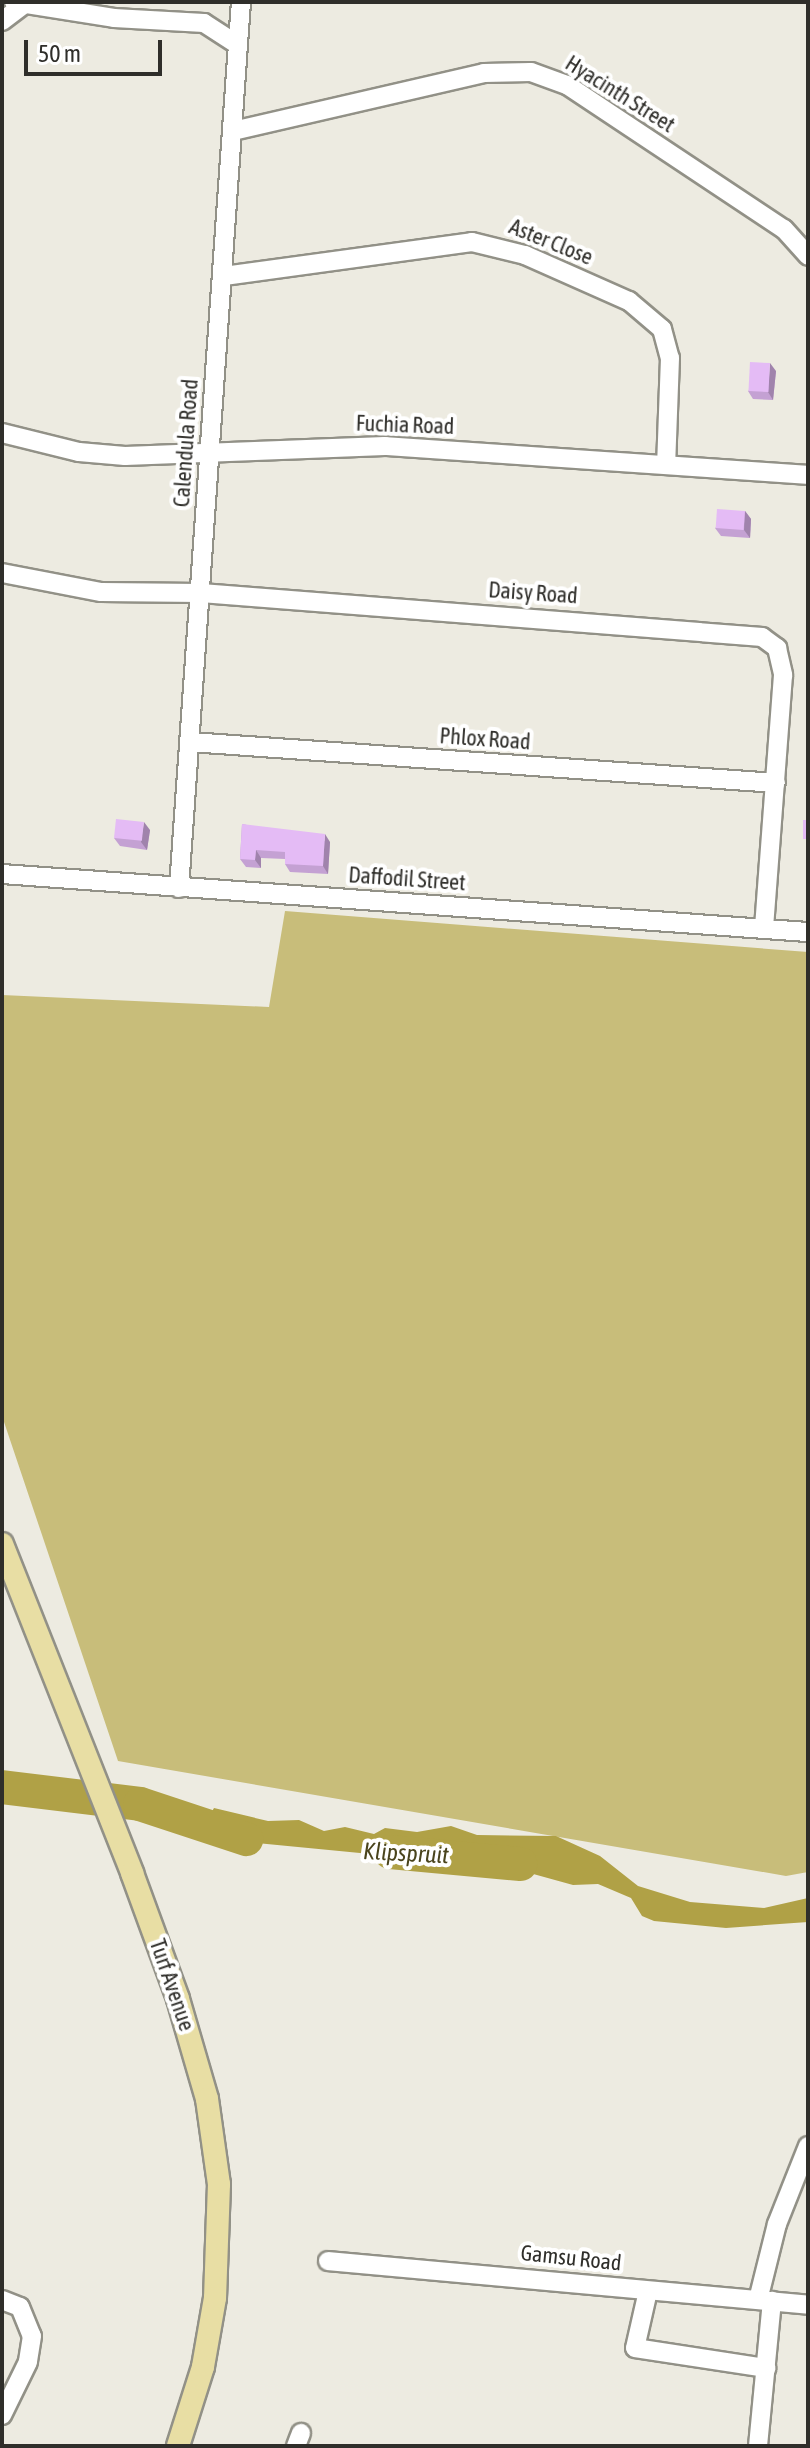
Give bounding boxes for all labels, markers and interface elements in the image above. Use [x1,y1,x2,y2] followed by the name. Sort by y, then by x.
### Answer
[28,24,166,74] scale bar
[38,40,81,67] text: 50 m
[560,50,680,138] street label: Hyacinth Street
[505,213,597,271] street label: Aster Close
[168,378,204,508] street label: Calendula Road
[355,410,455,440] street label: Fuchia Road
[487,577,579,609] street label: Daisy Road
[439,723,531,755] street label: Phlox Road
[348,862,466,896] street label: Daffodil Street
[362,1836,450,1870] water label: Klipspruit
[144,1936,200,2034] street label: Turf Avenue
[519,2240,623,2276] street label: Gamsu Road

